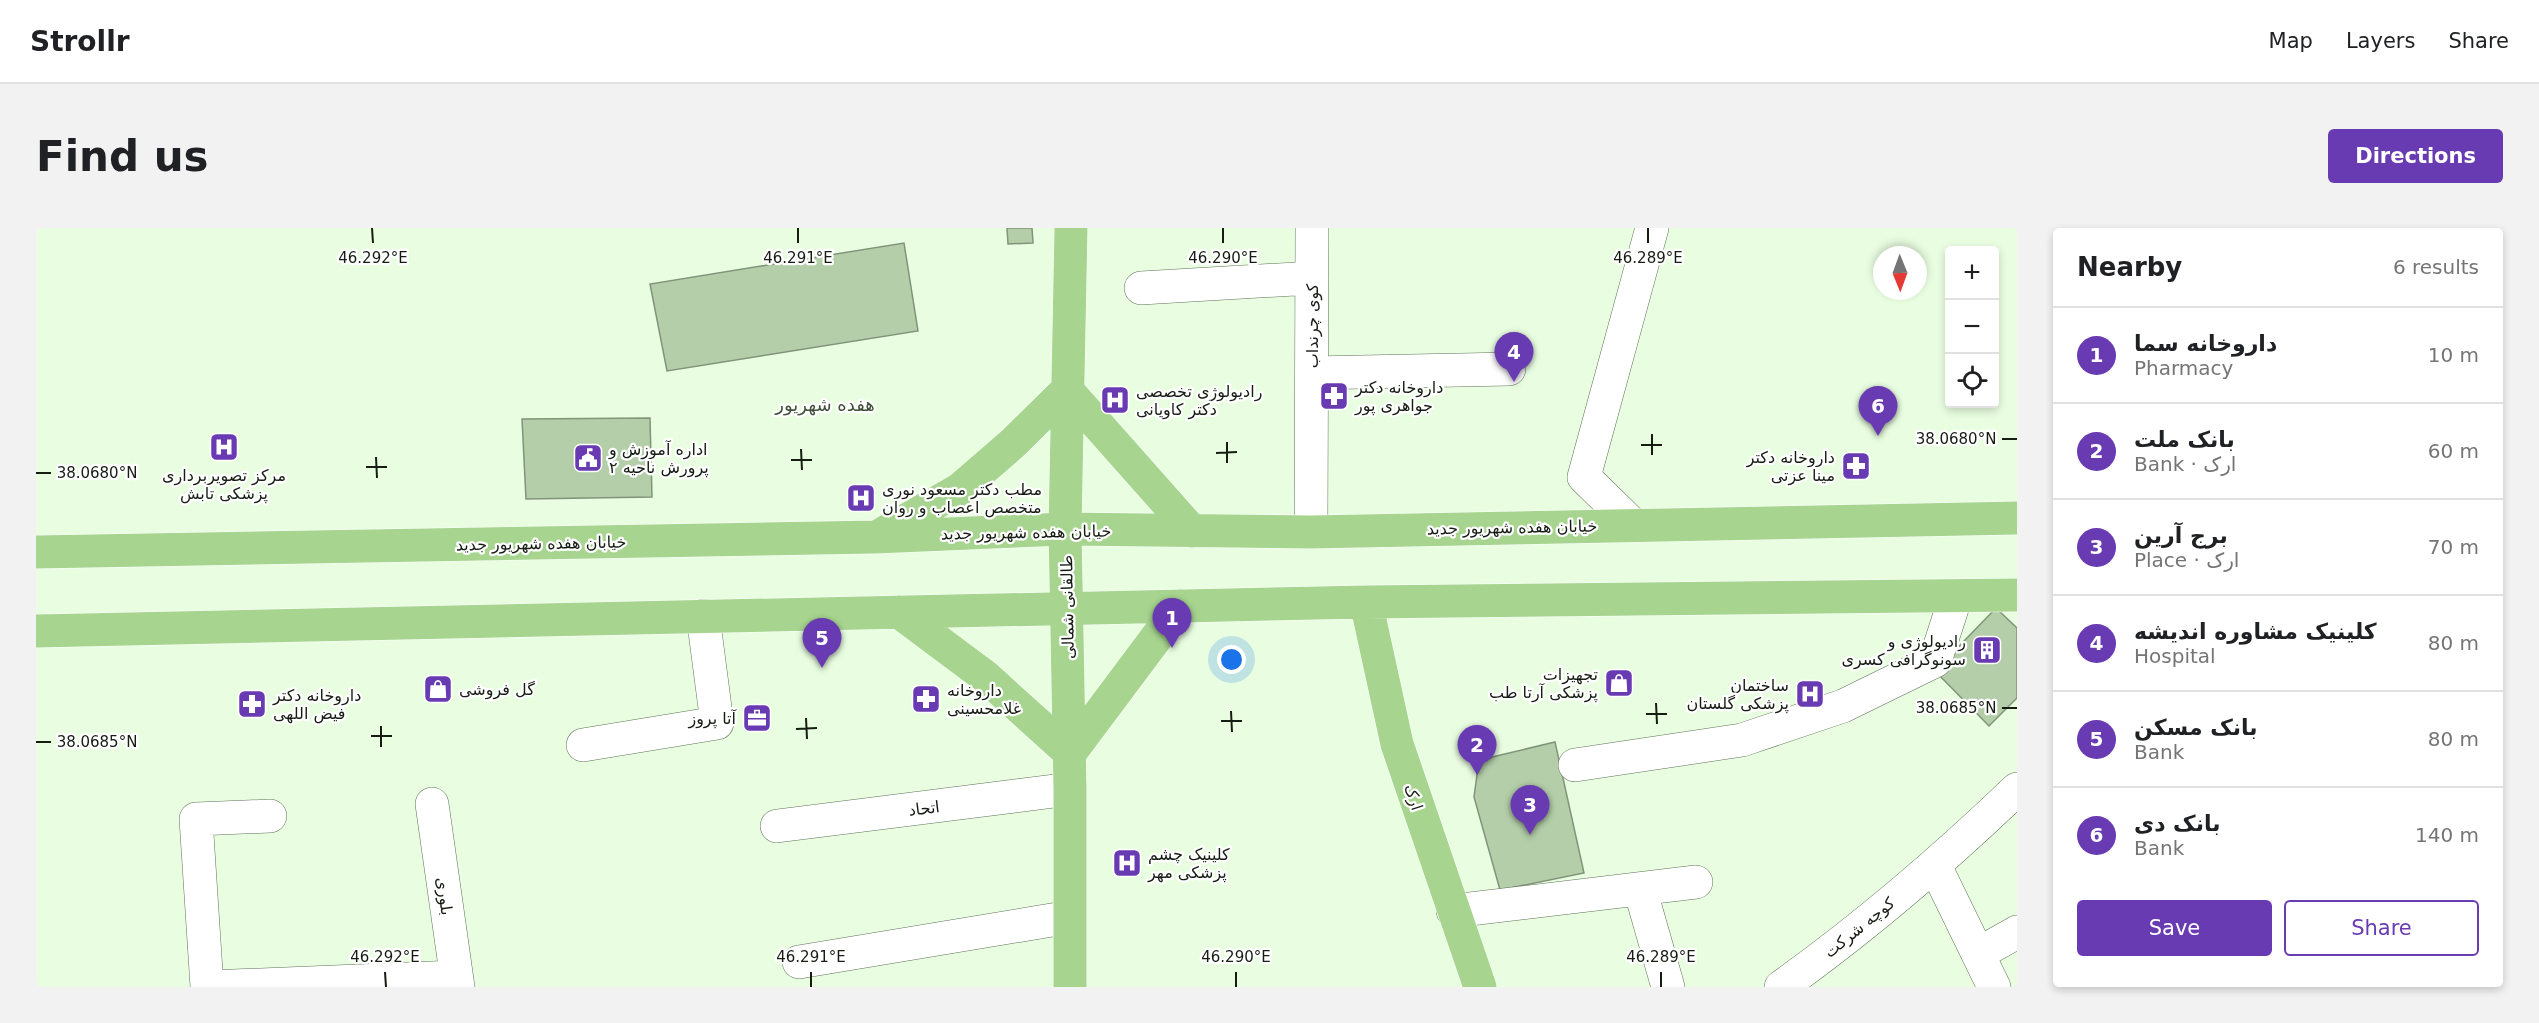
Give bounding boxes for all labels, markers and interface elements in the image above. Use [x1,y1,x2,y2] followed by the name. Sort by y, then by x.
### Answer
[30,25,130,58] text: Strollr
[2269,29,2313,53] text: Map
[2346,29,2415,53] text: Layers
[2448,29,2509,53] text: Share
[2328,129,2503,183] button: Directions
[36,132,209,181] text: Find us
[1873,246,1927,300] north arrow
[1945,246,1999,408] map controls
[1945,246,1999,300] button: +
[338,249,408,267] text: 46.292°E
[763,249,833,267] text: 46.291°E
[1188,249,1258,267] text: 46.290°E
[1613,249,1683,267] text: 46.289°E
[2077,252,2182,282] text: Nearby
[2393,255,2479,279] text: 6 results
[1303,283,1323,368] street label: کوی چرنداب
[1945,300,1999,354] button: −
[2134,331,2277,356] text: داروخانه سما
[1494,332,1534,382] pin: 4
[2090,343,2103,367] text: 1
[2428,343,2479,367] text: 10 m
[1945,354,1999,408] button: locate
[2134,356,2233,380] text: Pharmacy
[1354,378,1443,416] place label: داروخانه دکتر جواهری پور
[1318,380,1350,412] pharmacy icon: داروخانه دکتر جواهری پور
[1136,382,1262,420] place label: رادیولوژی تخصصی دکتر کاویانی
[1099,384,1131,416] hospital icon: رادیولوژی تخصصی دکتر کاویانی
[1858,386,1898,436] pin: 6
[774,394,875,416] district label: هفده شهریور
[2134,427,2235,452] text: بانک ملت
[1916,430,1996,448] text: 38.0680°N
[208,431,240,463] hospital icon: مرکز تصویربرداری پزشکی تابش
[2090,439,2103,463] text: 2
[2428,439,2479,463] text: 60 m
[608,440,709,478] place label: اداره آموزش و پرورش ناحیه ۲
[572,442,604,474] public building icon: اداره آموزش و پرورش ناحیه ۲
[1746,448,1835,486] place label: داروخانه دکتر مینا عزتی
[1840,450,1872,482] pharmacy icon: داروخانه دکتر مینا عزتی
[2134,452,2236,476] text: Bank · ارک
[57,464,137,482] text: 38.0680°N
[162,466,286,504] place label: مرکز تصویربرداری پزشکی تابش
[882,480,1042,518] place label: مطب دکتر مسعود نوری متخصص اعصاب و روان
[845,482,877,514] hospital icon: مطب دکتر مسعود نوری متخصص اعصاب و روان
[1427,517,1597,539] street label: خیابان هفده شهریور جدید
[941,522,1111,544] street label: خیابان هفده شهریور جدید
[2134,523,2228,548] text: برج آرین
[456,533,626,555] street label: خیابان هفده شهریور جدید
[2090,535,2103,559] text: 3
[2428,535,2479,559] text: 70 m
[2134,548,2239,572] text: Place · ارک
[1057,555,1078,659] street label: طالقانی شمالی
[1152,598,1192,648] pin: 1
[802,618,842,668] pin: 5
[2134,619,2377,644] text: کلینیک مشاوره اندیشه
[2090,631,2103,655] text: 4
[2428,631,2479,655] text: 80 m
[1841,632,1966,670] place label: رادیولوژی و سونوگرافی کسری
[1971,634,2003,666] building icon: رادیولوژی و سونوگرافی کسری
[2134,644,2216,668] text: Hospital
[1217,645,1246,674] your location
[1489,665,1598,703] place label: تجهیزات پزشکی آرتا طب
[1603,667,1635,699] shop icon: تجهیزات پزشکی آرتا طب
[422,673,454,705] shop icon: گل فروشی
[1686,676,1789,714] place label: ساختمان پزشکی گلستان
[1794,678,1826,710] hospital icon: ساختمان پزشکی گلستان
[459,680,535,700] place label: گل فروشی
[947,681,1021,718] place label: داروخانه غلامحسینی
[910,683,942,715] pharmacy icon: داروخانه غلامحسینی
[272,686,361,724] place label: داروخانه دکتر فیض اللهی
[236,688,268,720] pharmacy icon: داروخانه دکتر فیض اللهی
[1916,699,1996,717] text: 38.0685°N
[741,702,773,734] office icon: آتا پروز
[687,709,738,729] place label: آتا پروز
[2134,715,2258,740] text: بانک مسکن
[1458,726,1496,775] pin: 2
[2090,727,2103,751] text: 5
[2428,727,2479,751] text: 80 m
[57,733,137,751] text: 38.0685°N
[2134,740,2184,764] text: Bank
[1399,782,1427,813] street label: ارک
[1510,786,1550,835] pin: 3
[907,797,941,820] street label: اتحاد
[2134,811,2220,836] text: بانک دی
[2090,823,2103,847] text: 6
[2415,823,2479,847] text: 140 m
[2134,836,2184,860] text: Bank
[1147,845,1230,883] place label: کلینیک چشم پزشکی مهر
[1111,847,1143,879] hospital icon: کلینیک چشم پزشکی مهر
[431,876,457,916] street label: بلوری
[1820,893,1899,962] street label: کوچه شرکت
[2077,900,2272,956] button: Save
[2284,900,2479,956] button: Share
[350,948,420,966] text: 46.292°E
[776,948,846,966] text: 46.291°E
[1201,948,1271,966] text: 46.290°E
[1626,948,1696,966] text: 46.289°E

